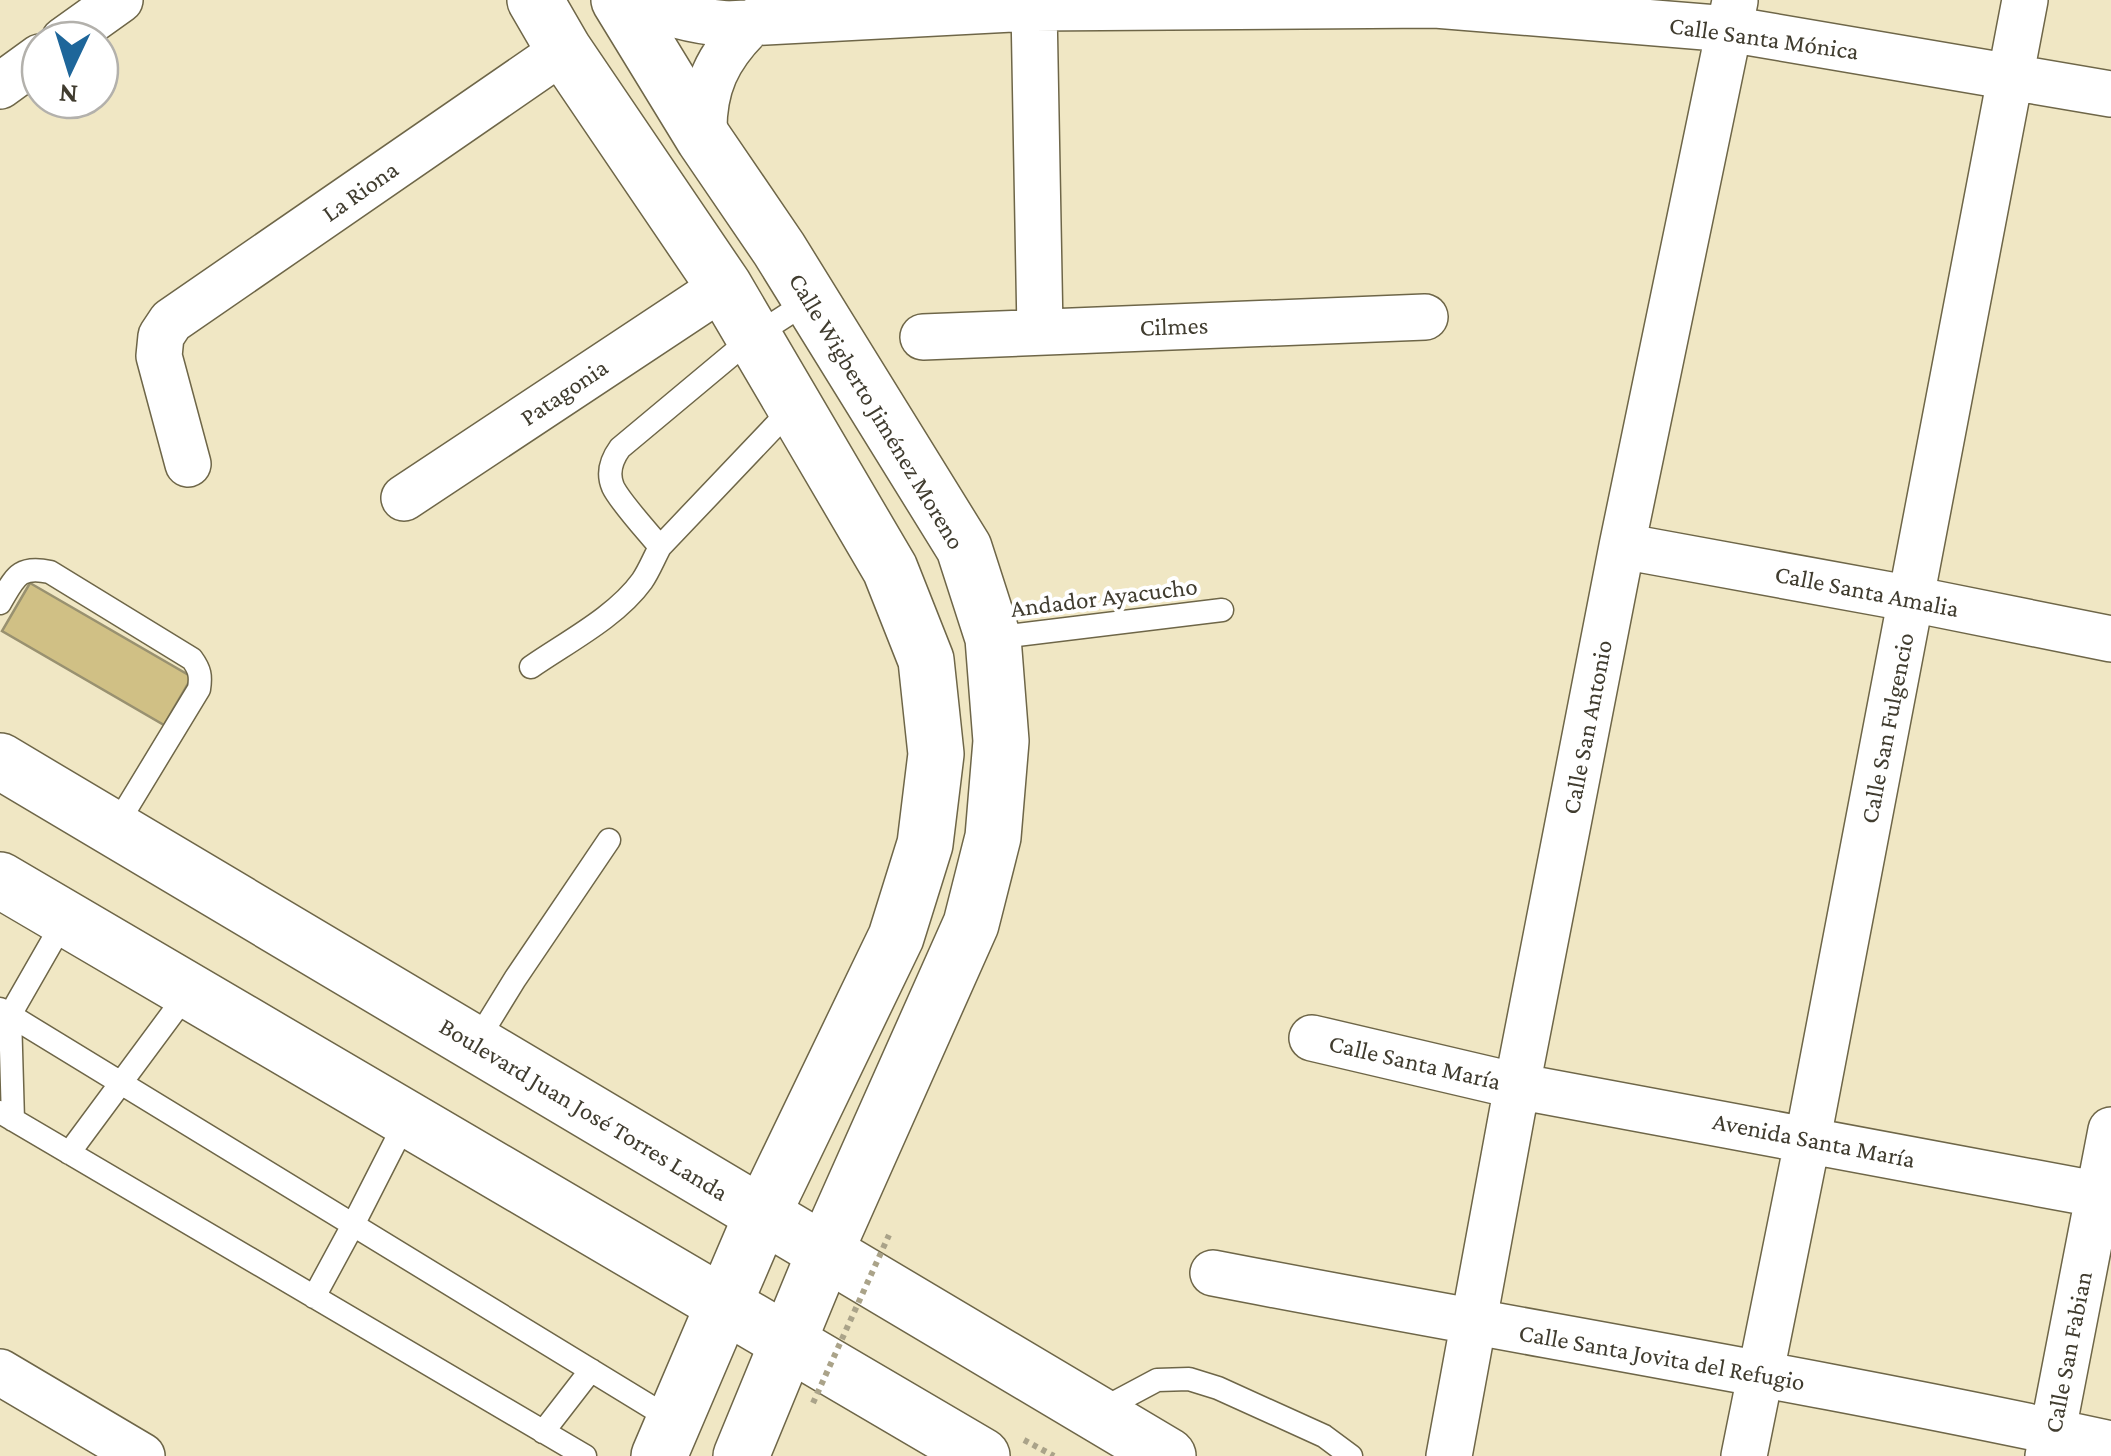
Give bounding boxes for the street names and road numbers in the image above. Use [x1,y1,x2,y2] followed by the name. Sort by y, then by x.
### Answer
[1667,11,1861,65] street label: Calle Santa Mónica
[317,155,404,227] street label: La Riona
[783,268,970,554] street label: Calle Wigberto Jiménez Moreno
[1139,311,1209,341] street label: Cilmes
[515,353,614,432] street label: Patagonia
[1773,560,1962,622] street label: Calle Santa Amalia
[1009,572,1199,623] street label: Andador Ayacucho
[1855,630,1920,826] street label: Calle San Fulgencio
[1557,638,1617,816] street label: Calle San Antonio
[434,1012,733,1207] street label: Boulevard Juan José Torres Landa
[1326,1029,1504,1095] street label: Calle Santa María
[1710,1107,1918,1173] street label: Avenida Santa María
[2039,1269,2097,1435] street label: Calle San Fabian
[1517,1319,1807,1396] street label: Calle Santa Jovita del Refugio

